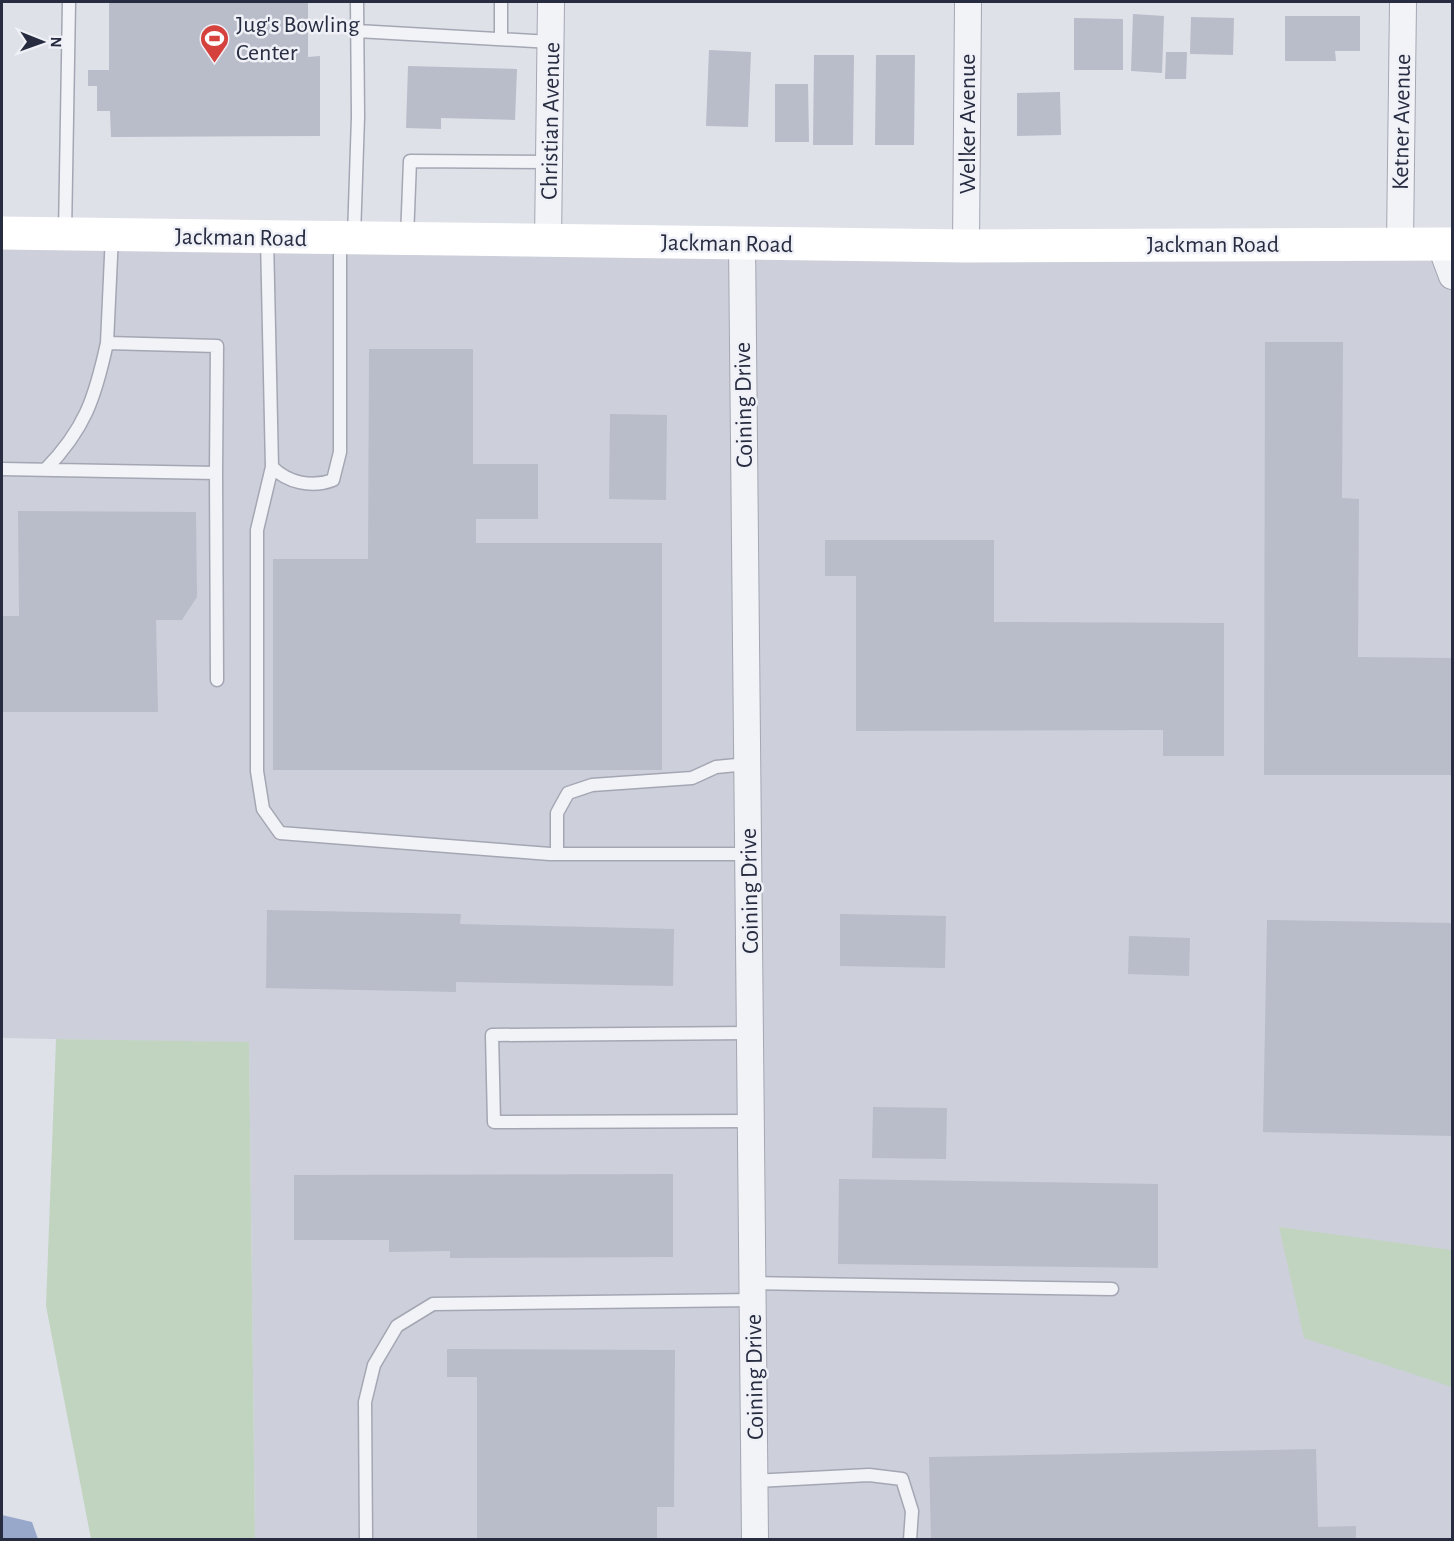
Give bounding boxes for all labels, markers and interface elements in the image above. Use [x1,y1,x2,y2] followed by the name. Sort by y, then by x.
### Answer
[12,12,72,72] north arrow
[236,13,360,65] place label: Jug's Bowling Center
[199,22,231,64] sports icon: Jug's Bowling Center
[48,37,64,48] text: N
[538,42,564,200] street label: Christian Avenue
[956,54,980,194] street label: Welker Avenue
[1389,54,1415,190] street label: Ketner Avenue
[175,225,307,251] street label: Jackman Road
[661,231,793,257] street label: Jackman Road
[1147,233,1279,257] street label: Jackman Road
[731,342,757,468] street label: Coining Drive
[737,828,763,954] street label: Coining Drive
[742,1314,768,1440] street label: Coining Drive

